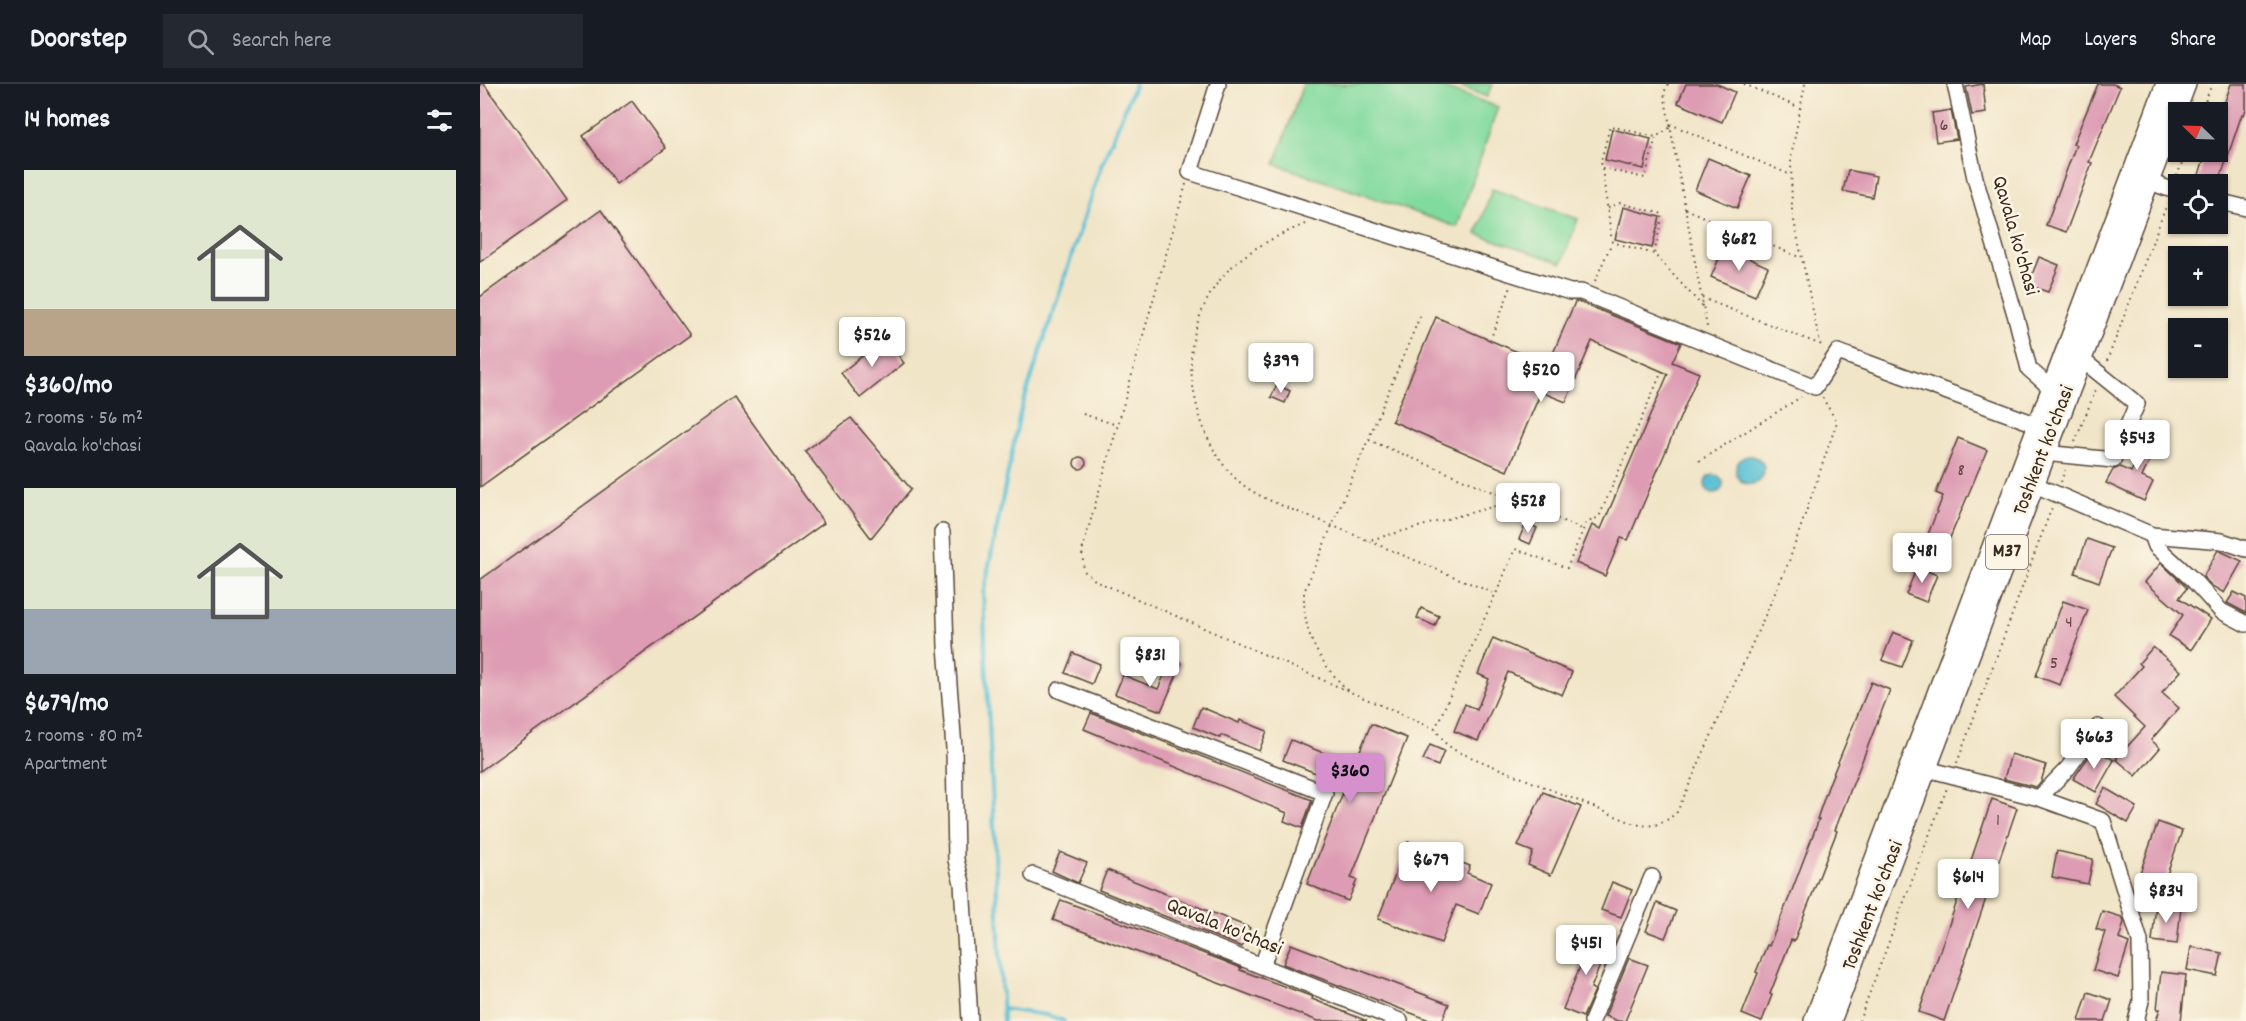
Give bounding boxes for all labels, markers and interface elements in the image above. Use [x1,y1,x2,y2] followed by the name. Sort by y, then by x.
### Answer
[163,14,583,68] search box
[30,21,127,61] text: Doorstep
[184,25,217,58] icon: search
[232,26,332,57] text: Search here
[2020,26,2051,56] text: Map
[2084,26,2137,56] text: Layers
[2170,26,2216,56] text: Share
[24,102,110,139] text: 14 homes
[2168,102,2228,162] north arrow
[2168,102,2228,378] map controls
[423,104,456,137] icon: filters
[1940,114,1948,139] house number: 6
[1983,173,2045,299] street label: Qavala ko'chasi
[2168,174,2228,234] button: locate
[186,209,294,317] icon: home
[1703,221,1775,272] pin: $682
[1721,226,1757,254] text: $682
[2168,246,2228,306] button: +
[836,317,908,368] pin: $526
[2168,318,2228,378] button: −
[853,322,891,350] text: $526
[1245,343,1317,394] pin: $399
[1262,348,1300,376] text: $399
[1505,352,1577,403] pin: $520
[1521,357,1561,385] text: $520
[24,368,112,405] text: $360/mo
[2006,381,2084,520] street label: Toshkent ko'chasi
[24,405,143,433] text: 2 rooms · 56 m²
[2101,420,2173,471] pin: $543
[2119,425,2155,453] text: $543
[24,433,141,461] text: Qavala ko'chasi
[1957,459,1965,484] house number: 8
[1492,483,1564,534] pin: $528
[1510,488,1546,516] text: $528
[186,527,294,635] icon: home
[1886,533,1958,584] pin: $481
[1986,535,2028,569] road number: M37
[1907,538,1937,566] text: $481
[2065,611,2073,636] house number: 4
[1114,637,1186,688] pin: $831
[1134,642,1166,670] text: $831
[2050,652,2058,677] house number: 5
[24,686,109,723] text: $679/mo
[2058,719,2130,770] pin: $663
[24,723,143,751] text: 2 rooms · 80 m²
[2075,724,2113,752] text: $663
[24,751,107,779] text: Apartment
[1314,753,1386,804] pin: $360
[1330,758,1370,786] text: $360
[1996,809,2000,834] house number: 1
[1835,836,1913,975] street label: Toshkent ko'chasi
[1395,842,1467,893] pin: $679
[1413,847,1449,875] text: $679
[1932,859,2004,910] pin: $614
[1952,864,1984,892] text: $614
[2130,873,2202,924] pin: $834
[2148,878,2184,906] text: $834
[1161,891,1287,965] street label: Qavala ko'chasi
[1550,925,1622,976] pin: $451
[1570,930,1602,958] text: $451

